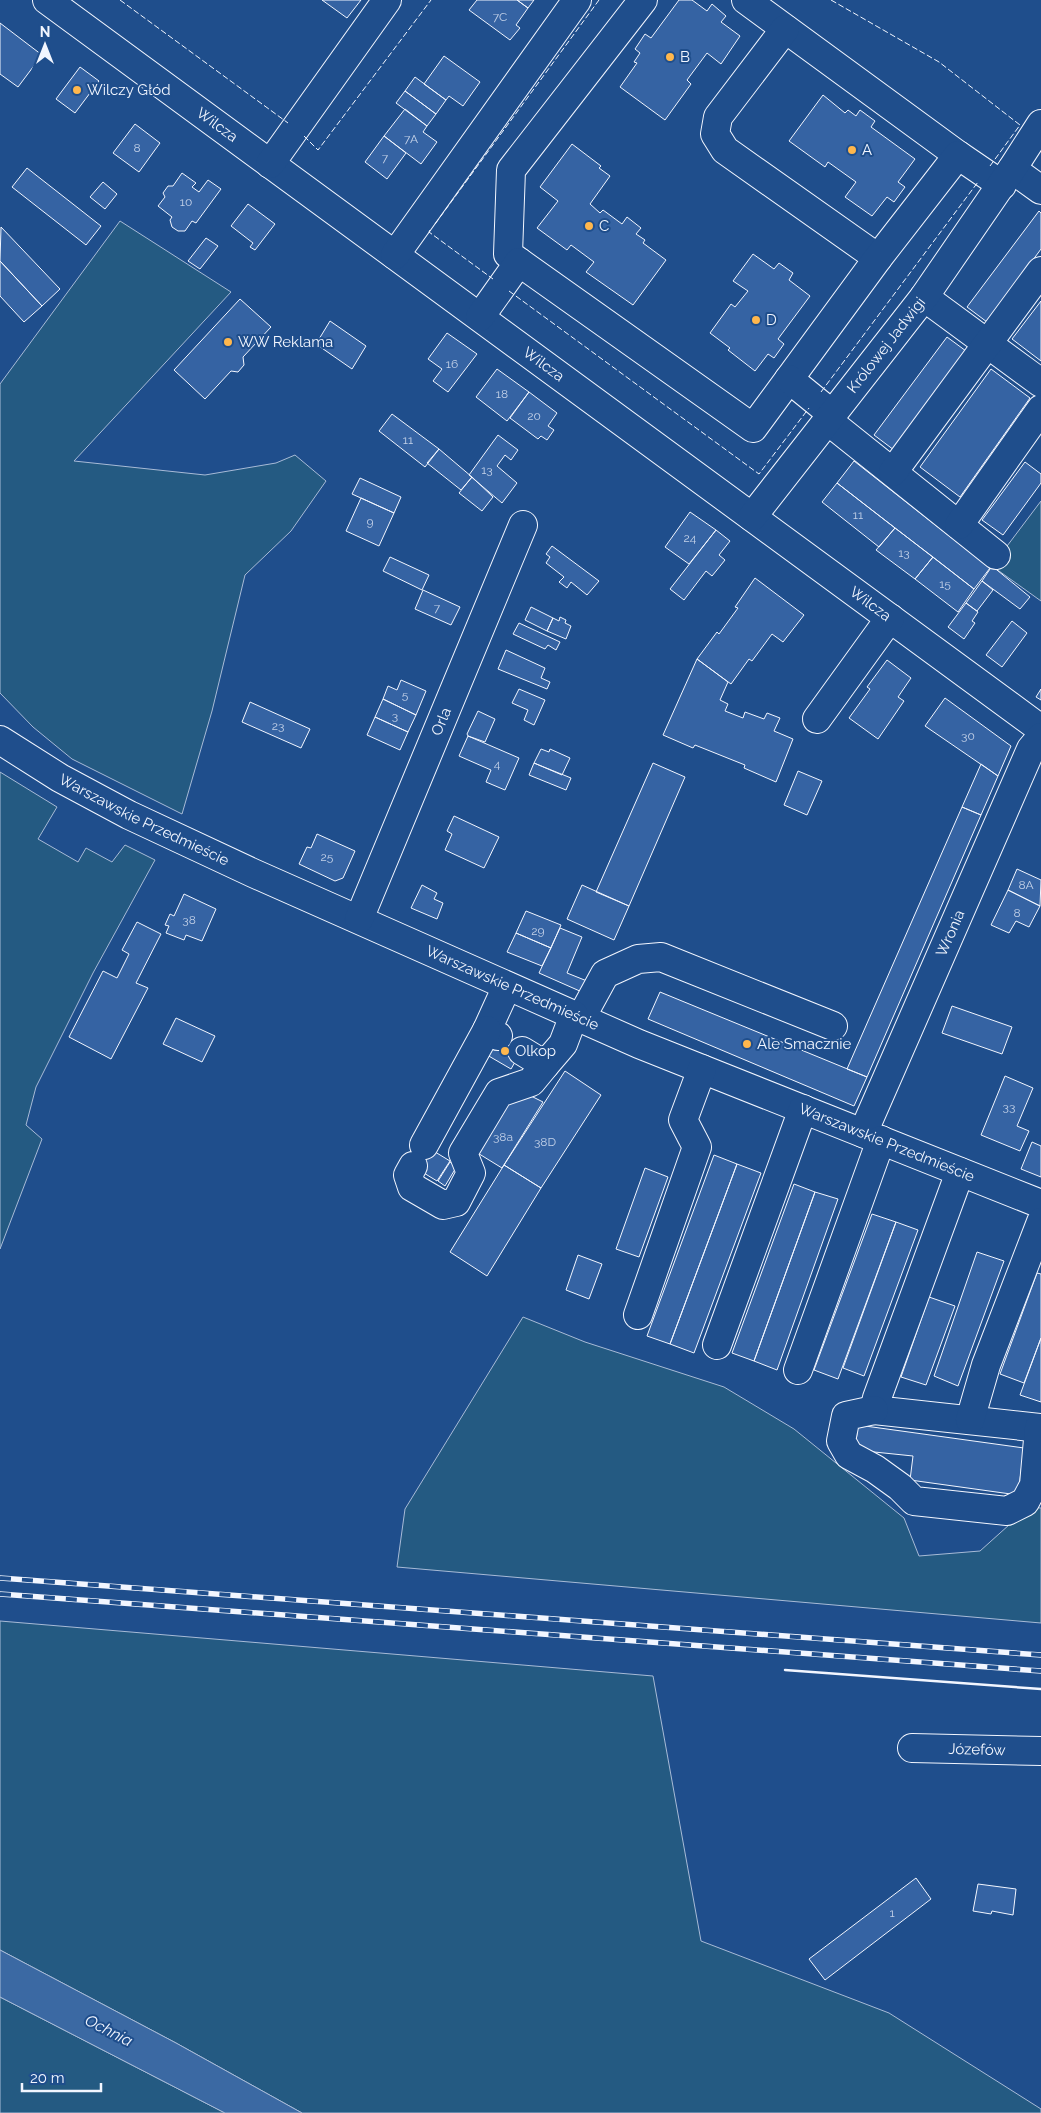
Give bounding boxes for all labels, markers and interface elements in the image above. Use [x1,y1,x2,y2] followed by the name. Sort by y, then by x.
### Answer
[493,10,507,24] house number: 7C
[20,20,70,70] north arrow
[40,24,50,40] text: N
[680,48,690,66] place label: B
[664,51,676,63] marker: B
[87,81,171,99] place label: Wilczy Głód
[71,84,83,96] marker: Wilczy Głód
[193,104,241,146] street label: Wilcza
[404,132,418,146] house number: 7A
[133,141,141,155] house number: 8
[862,141,872,159] place label: A
[846,144,858,156] marker: A
[382,151,389,165] house number: 7
[180,195,192,209] house number: 10
[599,217,609,235] place label: C
[583,220,595,232] marker: C
[843,294,929,397] street label: Królowej Jadwigi
[766,311,777,329] place label: D
[750,314,762,326] marker: D
[238,333,333,351] place label: WW Reklama
[222,336,234,348] marker: WW Reklama
[519,343,568,385] street label: Wilcza
[446,357,458,371] house number: 16
[496,387,508,401] house number: 18
[527,409,541,423] house number: 20
[403,433,413,447] house number: 11
[481,463,493,477] house number: 13
[853,508,863,522] house number: 11
[366,515,374,529] house number: 9
[684,531,697,545] house number: 24
[898,546,910,560] house number: 13
[939,577,951,591] house number: 15
[846,583,895,625] street label: Wilcza
[434,601,441,615] house number: 7
[402,688,409,702] house number: 5
[427,705,455,738] street label: Orla
[392,709,398,723] house number: 3
[272,719,284,733] house number: 23
[961,729,975,743] house number: 30
[494,757,501,771] house number: 4
[56,770,232,870] street label: Warszawskie Przedmieście
[321,850,334,864] house number: 25
[1018,878,1034,892] house number: 8A
[1013,906,1021,920] house number: 8
[932,907,968,959] street label: Wronia
[182,913,196,927] house number: 38
[531,924,545,938] house number: 29
[423,942,602,1034] street label: Warszawskie Przedmieście
[757,1035,852,1053] place label: Ale Smacznie
[741,1038,753,1050] marker: Ale Smacznie
[515,1042,556,1060] place label: Olkop
[499,1045,511,1057] marker: Olkop
[796,1100,977,1186] street label: Warszawskie Przedmieście
[1003,1100,1015,1114] house number: 33
[493,1130,513,1144] house number: 38a
[534,1135,556,1149] house number: 38D
[948,1740,1006,1759] street label: Józefów
[889,1906,895,1920] house number: 1
[82,2010,136,2051] water label: Ochnia
[22,2060,101,2092] scale bar
[30,2069,65,2087] text: 20 m

